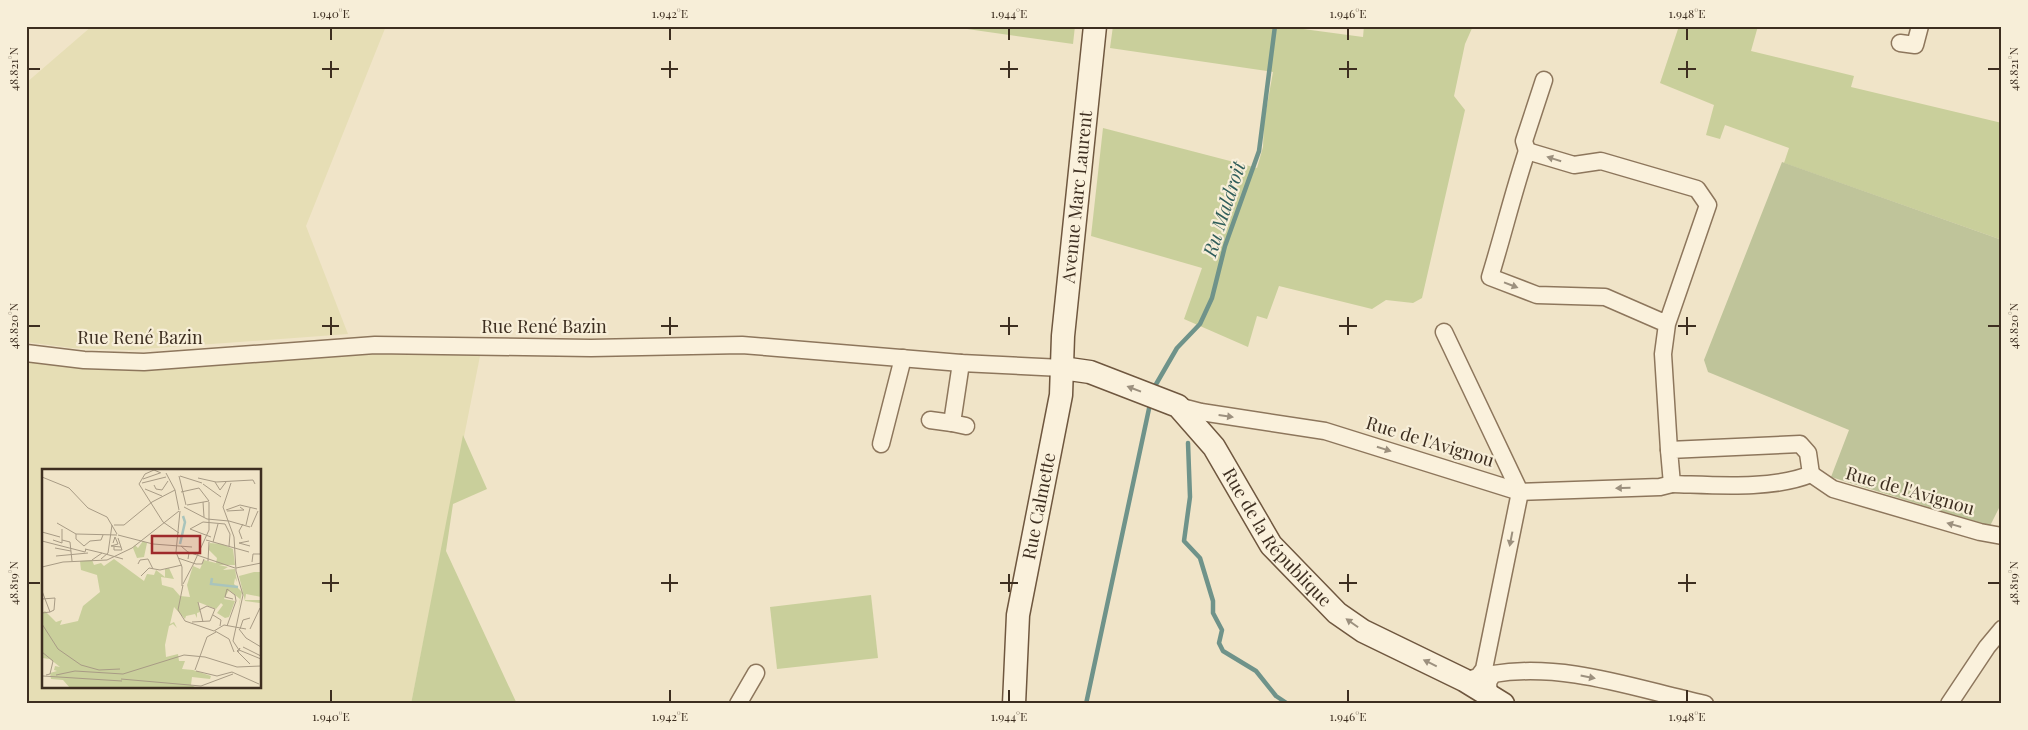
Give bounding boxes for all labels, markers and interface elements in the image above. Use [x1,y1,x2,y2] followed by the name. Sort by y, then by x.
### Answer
[312,5,350,21] text: 1.940°E
[652,5,688,21] text: 1.942°E
[991,5,1027,21] text: 1.944°E
[1330,5,1366,21] text: 1.946°E
[1668,5,1706,21] text: 1.948°E
[5,47,21,91] text: 48.821°N
[2005,47,2021,91] text: 48.821°N
[1055,109,1097,285] street label: Avenue Marc Laurent
[1546,155,1561,163] one-way arrow
[1195,156,1251,261] water label: Ru Maldroit
[1503,281,1518,289] one-way arrow
[5,302,21,349] text: 48.820°N
[2005,302,2021,349] text: 48.820°N
[481,314,607,338] street label: Rue René Bazin
[77,325,203,349] street label: Rue René Bazin
[1127,385,1141,393] one-way arrow
[1363,410,1498,472] street label: Rue de l'Avignou
[1218,412,1234,420] one-way arrow
[1377,446,1392,453] one-way arrow
[1016,450,1060,561] street label: Rue Calmette
[1843,460,1978,520] street label: Rue de l'Avignou
[1218,463,1338,612] street label: Rue de la République
[42,469,261,688] inset map
[1615,484,1631,492] one-way arrow
[1947,521,1962,529] one-way arrow
[1506,532,1514,548] one-way arrow
[5,560,21,605] text: 48.819°N
[2005,560,2021,605] text: 48.819°N
[1345,618,1359,628] one-way arrow
[1422,659,1437,668] one-way arrow
[1580,673,1596,681] one-way arrow
[312,708,350,724] text: 1.940°E
[652,708,688,724] text: 1.942°E
[991,708,1027,724] text: 1.944°E
[1330,708,1366,724] text: 1.946°E
[1668,708,1706,724] text: 1.948°E

